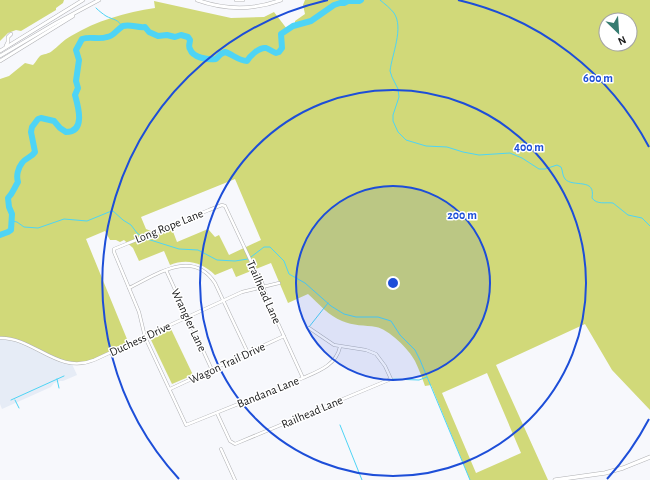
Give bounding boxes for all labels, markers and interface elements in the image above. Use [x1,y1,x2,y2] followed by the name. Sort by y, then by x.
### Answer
[598,12,638,52] north arrow
[616,34,628,47] text: N
[583,72,613,84] text: 600 m
[514,141,544,153] text: 400 m
[133,207,205,245] street label: Long Rope Lane
[447,209,477,221] text: 200 m
[245,259,283,325] street label: Trailhead Lane
[386,276,400,290] centre of rings
[169,287,209,353] street label: Wrangler Lane
[108,320,172,358] street label: Duchess Drive
[187,340,267,386] street label: Wagon Trail Drive
[235,374,301,410] street label: Bandana Lane
[280,394,344,430] street label: Railhead Lane

